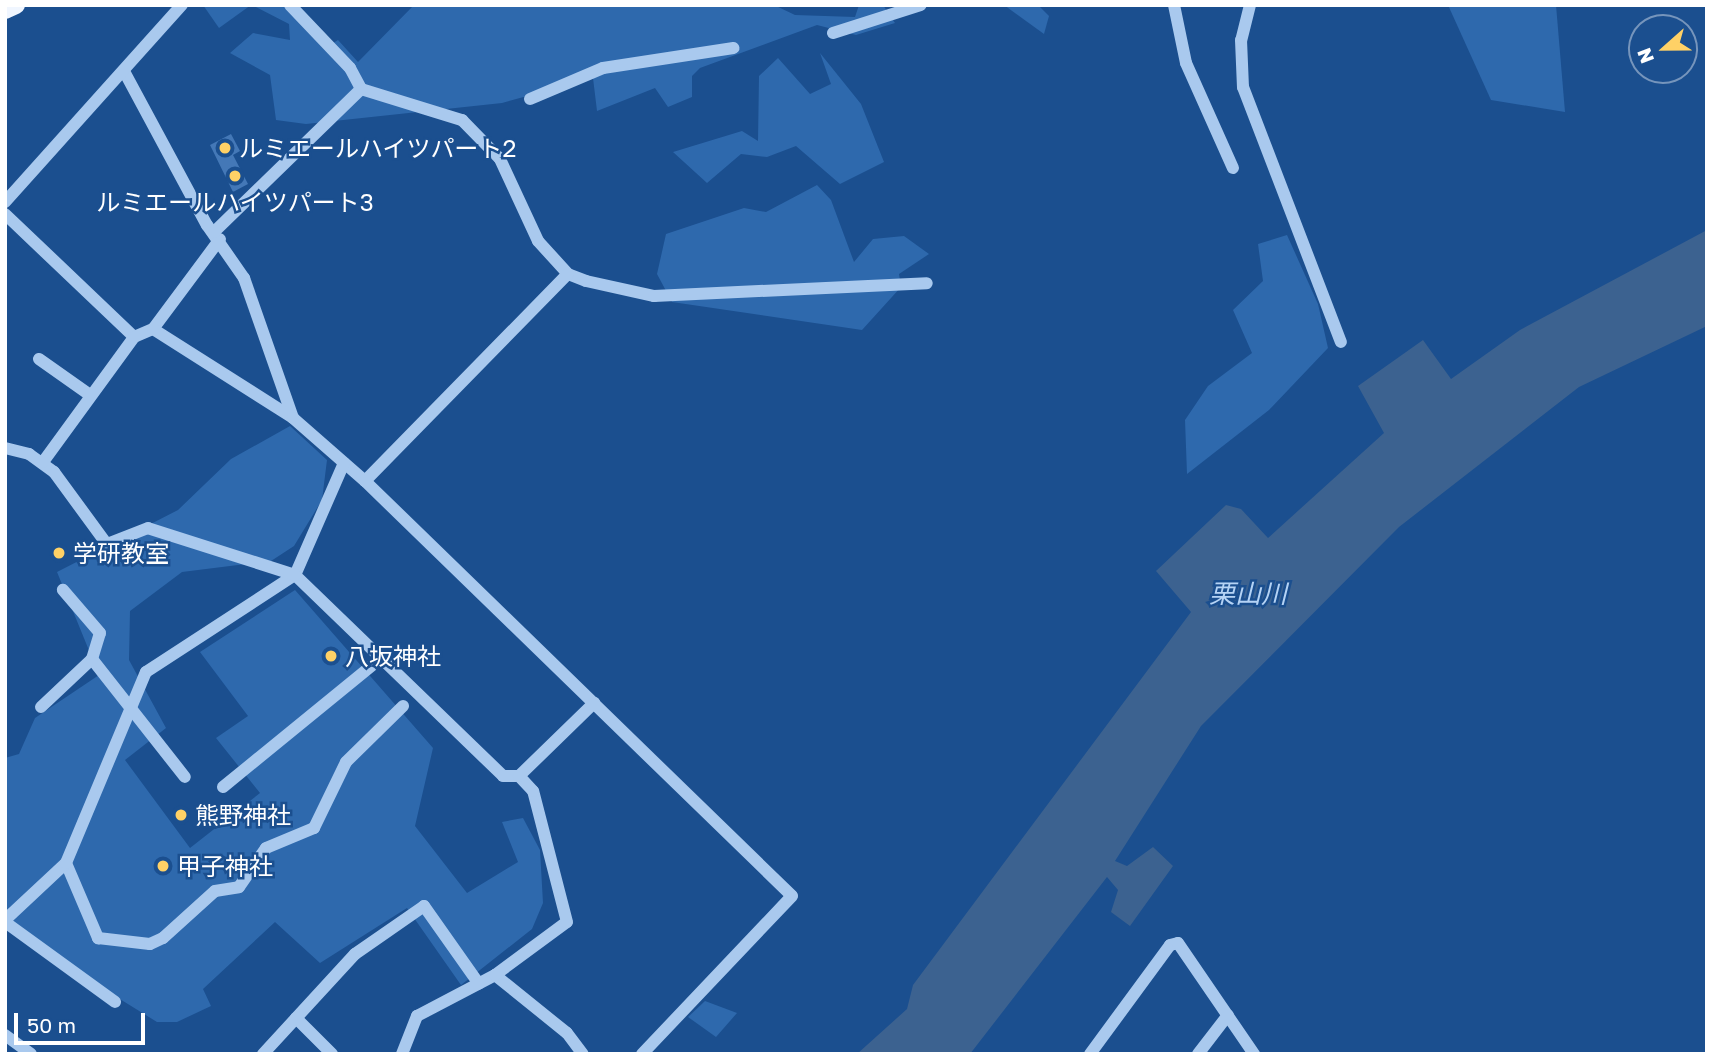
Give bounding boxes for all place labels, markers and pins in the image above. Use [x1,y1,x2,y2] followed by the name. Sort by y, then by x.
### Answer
[239,134,517,162] place label: ルミエールハイツパート2
[217,140,233,156] marker: ルミエールハイツパート2
[227,168,243,184] marker: ルミエールハイツパート3
[96,188,374,216] place label: ルミエールハイツパート3
[73,539,169,567] place label: 学研教室
[51,545,67,561] marker: 学研教室
[345,642,441,670] place label: 八坂神社
[323,648,339,664] marker: 八坂神社
[195,801,291,829] place label: 熊野神社
[173,807,189,823] marker: 熊野神社
[177,852,273,880] place label: 甲子神社
[155,858,171,874] marker: 甲子神社

